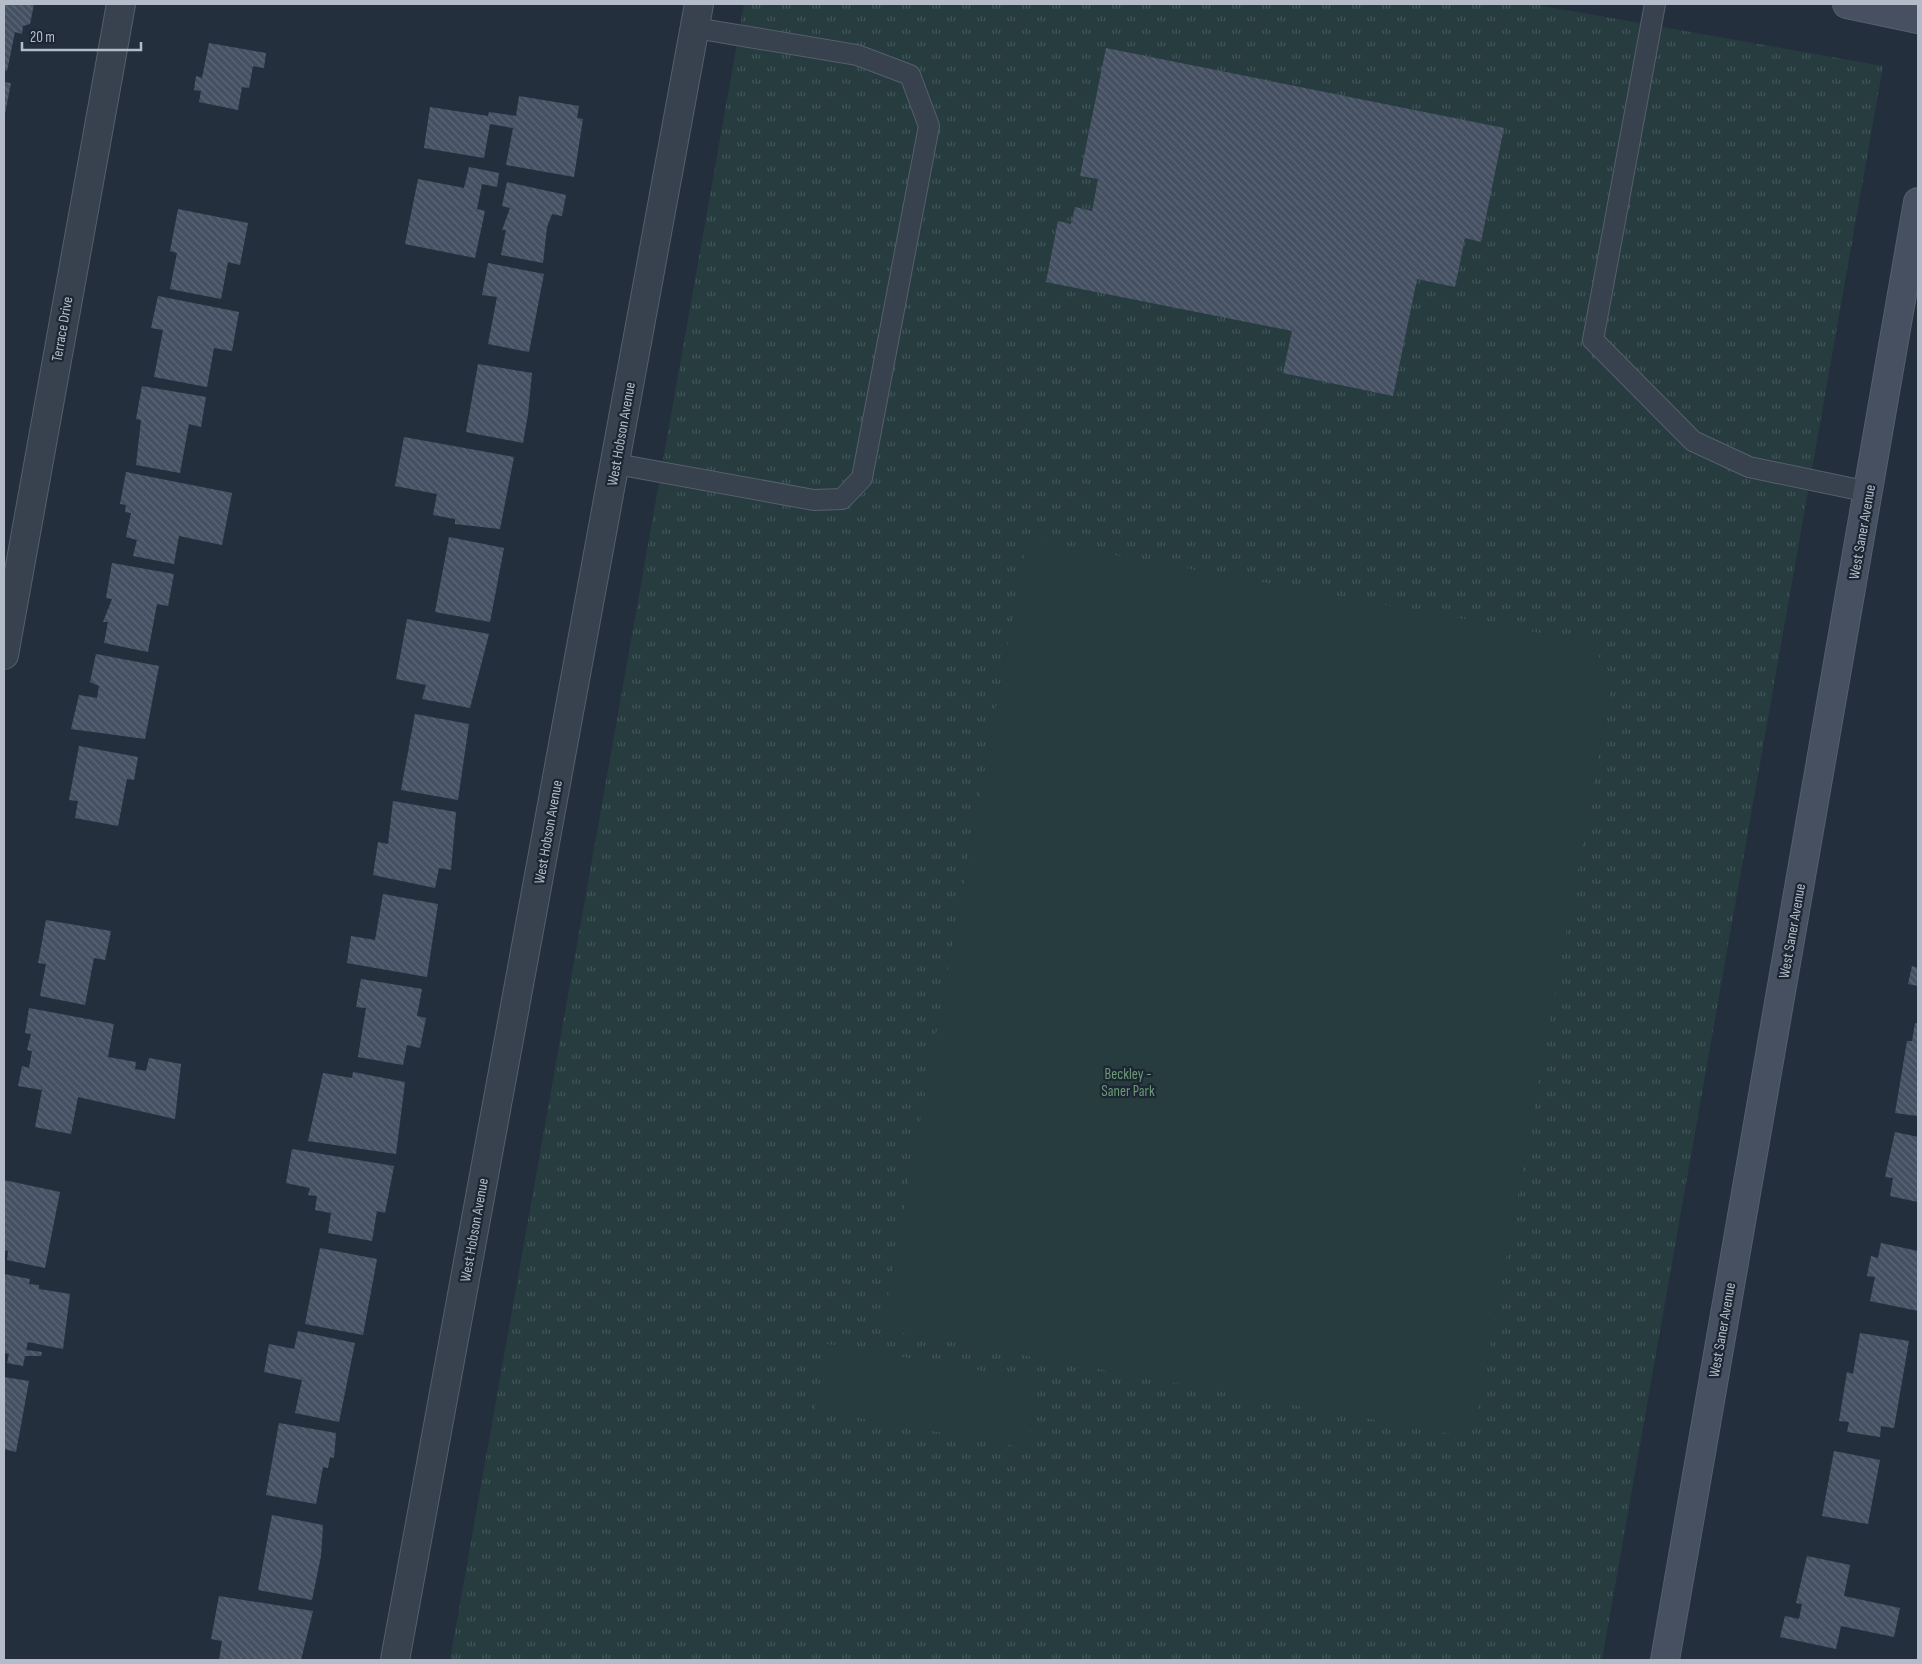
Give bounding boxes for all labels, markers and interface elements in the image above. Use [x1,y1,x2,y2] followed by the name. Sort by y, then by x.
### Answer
[22,20,141,52] scale bar
[30,28,55,47] text: 20 m
[47,295,78,363] street label: Terrace Drive
[603,381,640,487] street label: West Hobson Avenue
[1845,483,1880,581] street label: West Saner Avenue
[530,779,567,885] street label: West Hobson Avenue
[1775,882,1810,980] street label: West Saner Avenue
[1101,1065,1155,1101] park label: Beckley - Saner Park
[456,1177,493,1283] street label: West Hobson Avenue
[1705,1281,1740,1379] street label: West Saner Avenue

